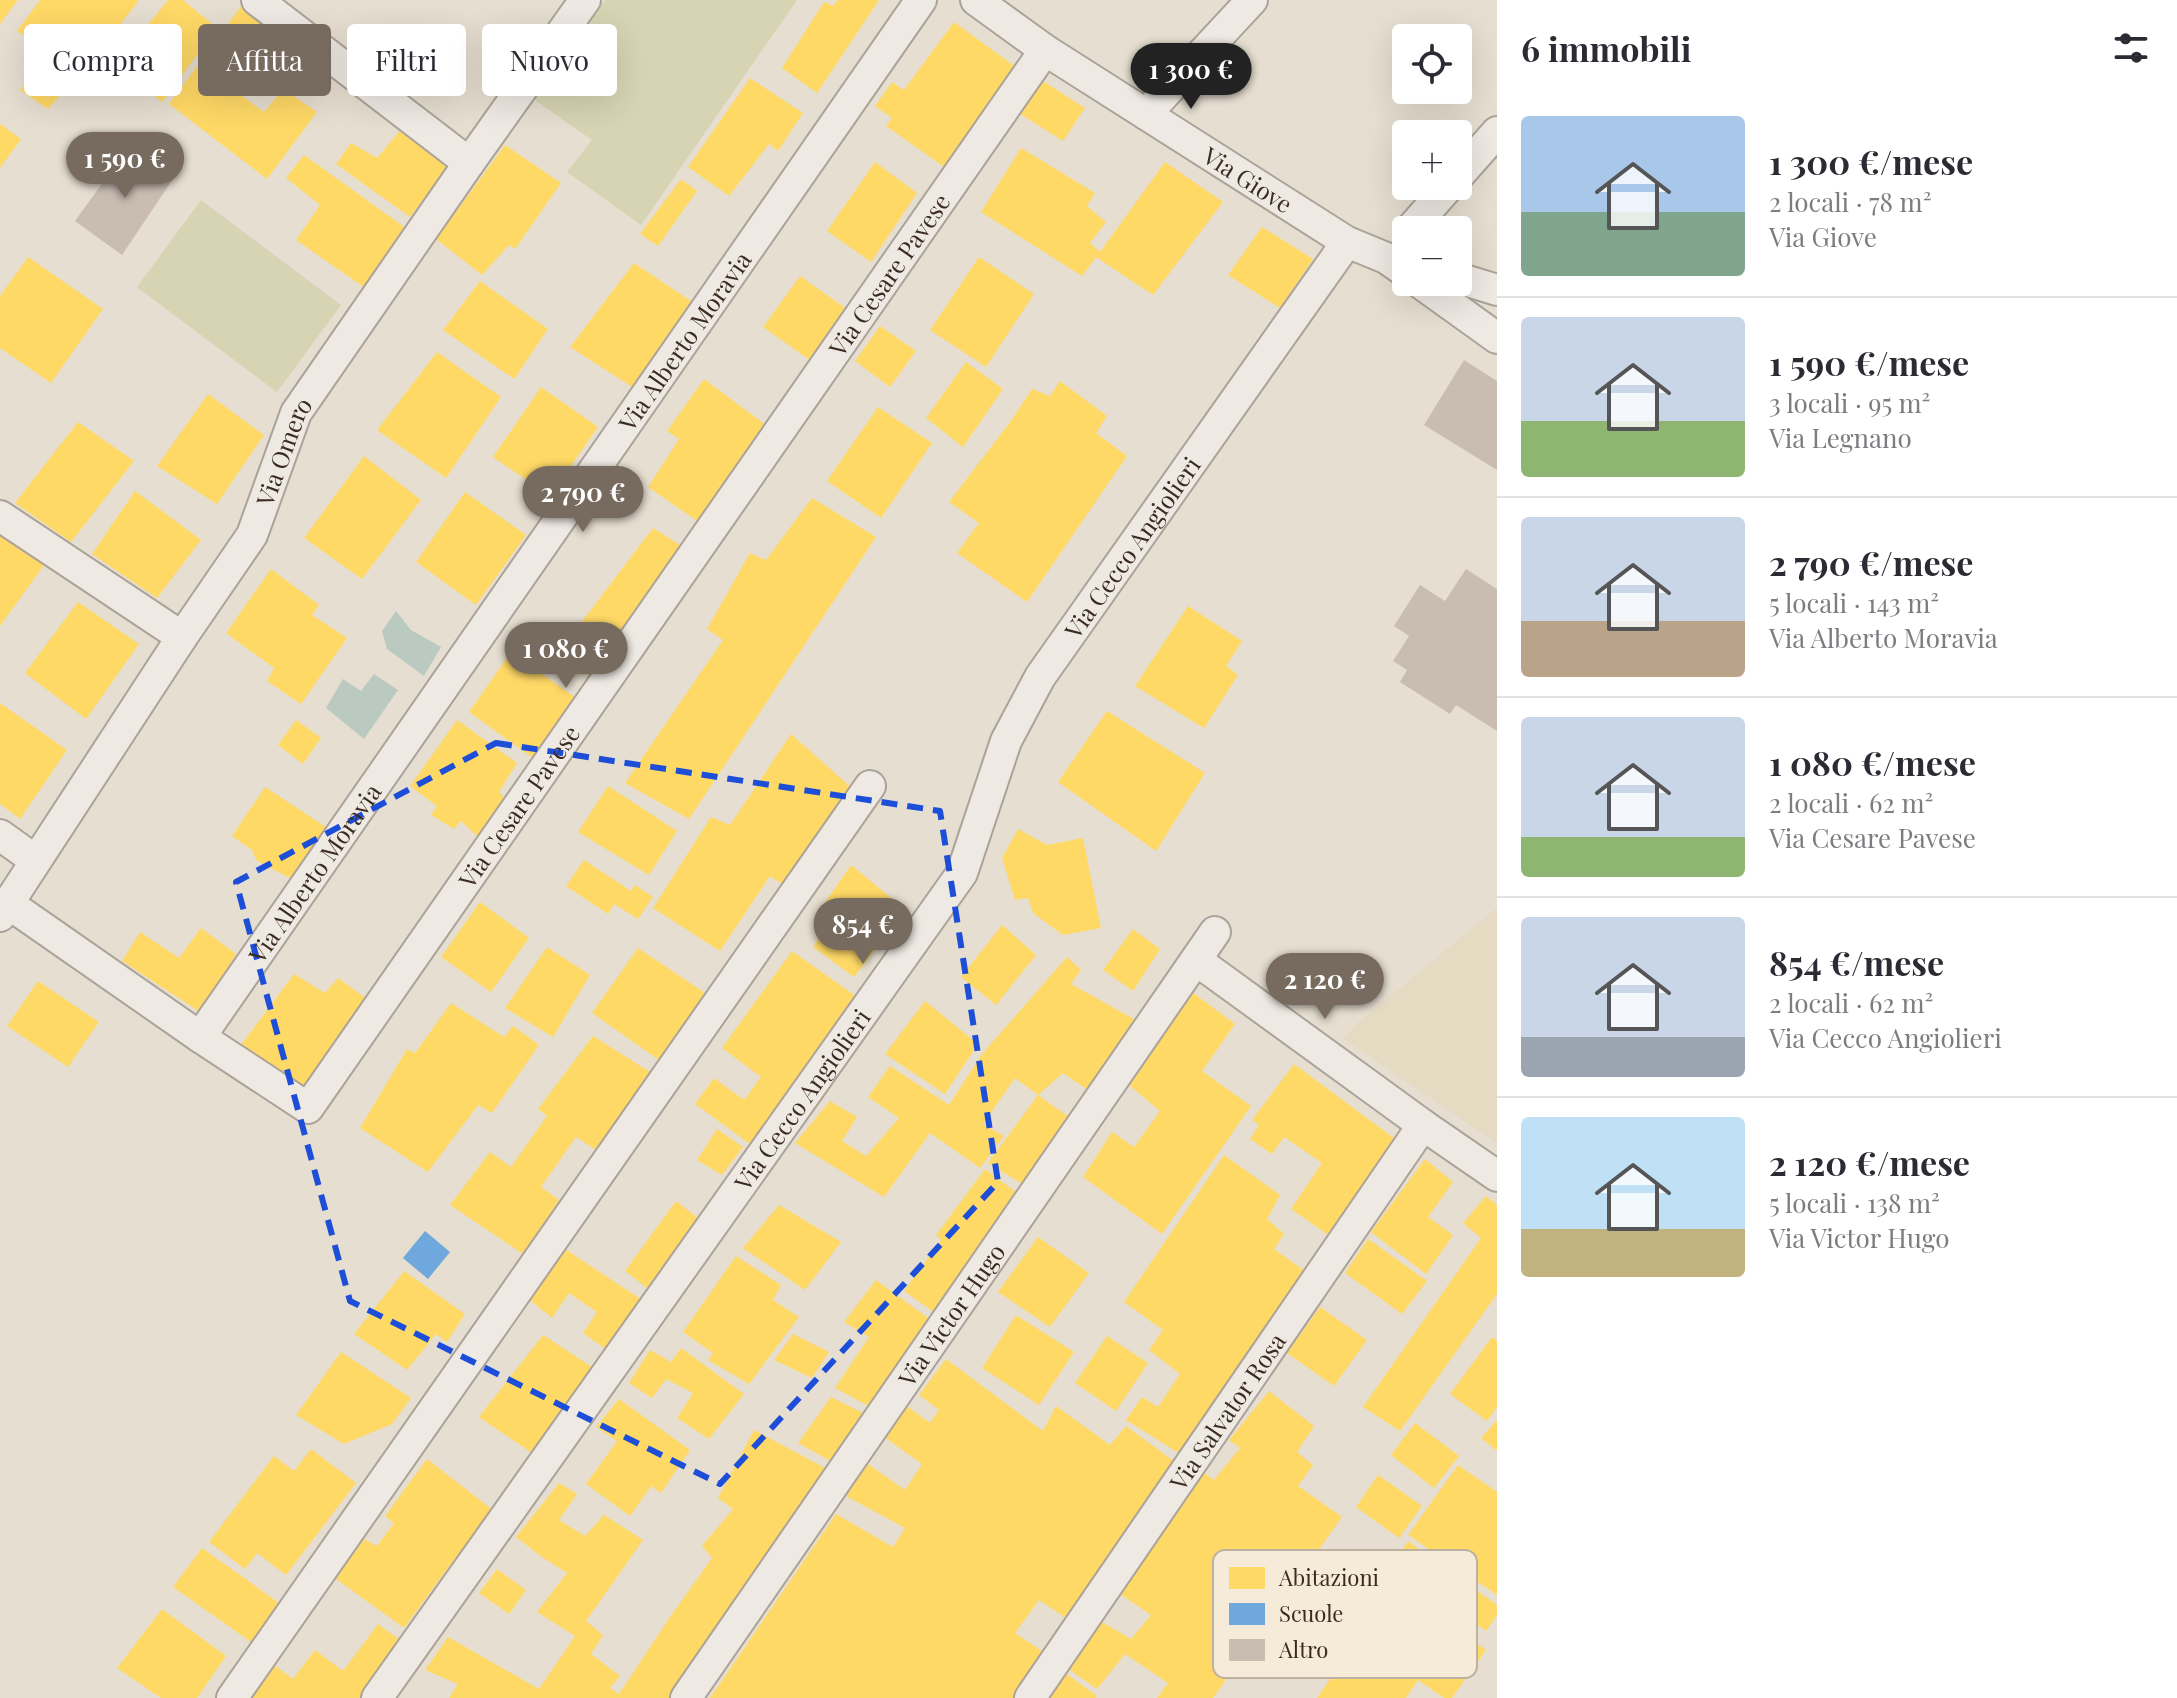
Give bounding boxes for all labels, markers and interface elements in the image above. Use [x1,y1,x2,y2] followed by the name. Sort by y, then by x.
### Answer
[24,24,182,96] chip: Compra
[198,24,331,96] chip: Affitta
[347,24,466,96] chip: Filtri
[482,24,617,96] chip: Nuovo
[1392,24,1472,296] map controls
[1392,24,1472,104] button: locate
[1521,25,1691,71] text: 6 immobili
[2109,26,2153,70] icon: filters
[1117,43,1265,111] pin: 1 300 €
[1149,51,1233,86] text: 1 300 €
[1392,120,1472,200] button: +
[51,132,199,200] pin: 1 590 €
[1197,138,1299,219] street label: Via Giove
[1769,138,1973,184] text: 1 300 €/mese
[84,140,166,175] text: 1 590 €
[1585,148,1681,244] icon: home
[1769,184,1931,219] text: 2 locali · 78 m²
[820,187,956,363] street label: Via Cesare Pavese
[1392,216,1472,296] button: −
[1769,219,1877,254] text: Via Giove
[610,245,758,437] street label: Via Alberto Moravia
[1769,339,1969,385] text: 1 590 €/mese
[1585,349,1681,445] icon: home
[1769,385,1930,420] text: 3 locali · 95 m²
[248,390,318,511] street label: Via Omero
[1769,420,1912,455] text: Via Legnano
[1056,450,1207,645] street label: Via Cecco Angiolieri
[509,466,657,534] pin: 2 790 €
[540,474,626,509] text: 2 790 €
[1769,539,1973,585] text: 2 790 €/mese
[1585,549,1681,645] icon: home
[1769,585,1939,620] text: 5 locali · 143 m²
[1769,620,1998,655] text: Via Alberto Moravia
[492,622,640,690] pin: 1 080 €
[523,630,609,665] text: 1 080 €
[450,718,586,894] street label: Via Cesare Pavese
[1769,739,1976,785] text: 1 080 €/mese
[1585,749,1681,845] icon: home
[240,777,388,969] street label: Via Alberto Moravia
[1769,785,1933,820] text: 2 locali · 62 m²
[1769,820,1976,855] text: Via Cesare Pavese
[807,898,919,966] pin: 854 €
[832,906,894,941] text: 854 €
[1769,939,1944,985] text: 854 €/mese
[1585,949,1681,1045] icon: home
[1251,953,1399,1021] pin: 2 120 €
[1284,961,1366,996] text: 2 120 €
[1769,985,1933,1020] text: 2 locali · 62 m²
[726,1002,877,1197] street label: Via Cecco Angiolieri
[1769,1020,2002,1055] text: Via Cecco Angiolieri
[1769,1139,1970,1185] text: 2 120 €/mese
[1585,1149,1681,1245] icon: home
[1769,1185,1940,1220] text: 5 locali · 138 m²
[1769,1220,1950,1255] text: Via Victor Hugo
[890,1237,1011,1393] street label: Via Victor Hugo
[1161,1326,1292,1497] street label: Via Salvator Rosa
[1213,1550,1477,1678] legend
[1278,1562,1379,1592] text: Abitazioni
[1279,1598,1343,1628] text: Scuole
[1278,1634,1328,1664] text: Altro

